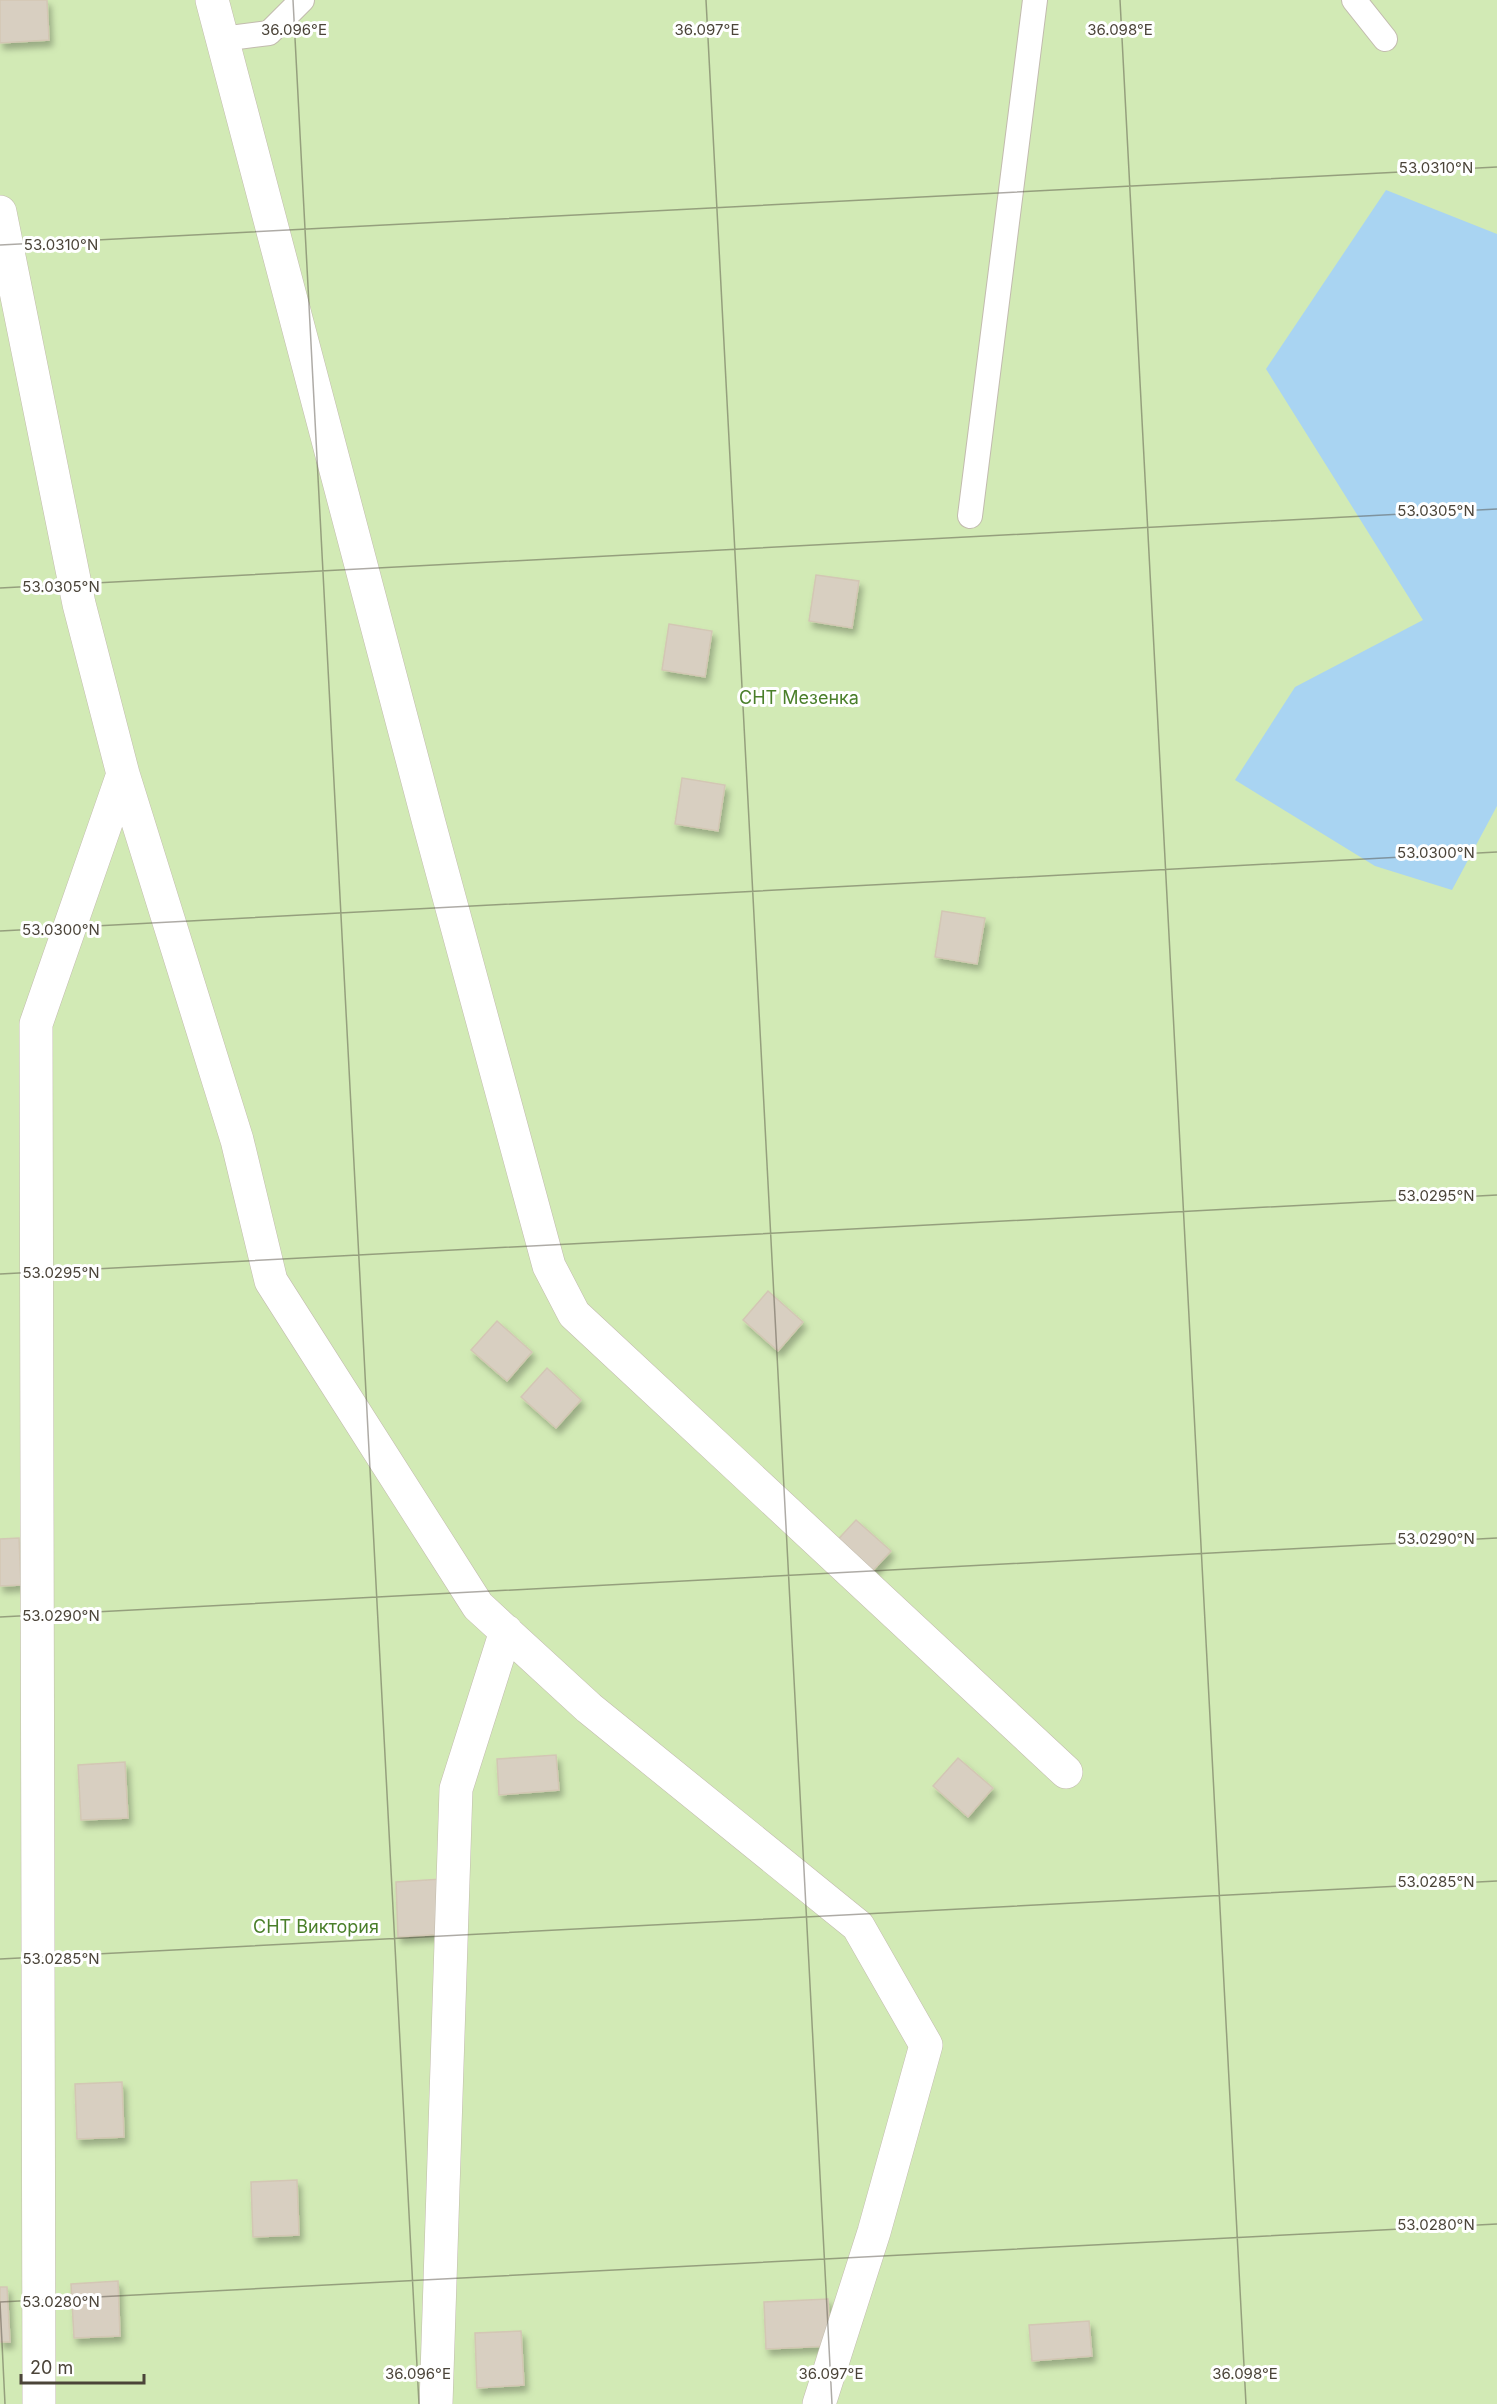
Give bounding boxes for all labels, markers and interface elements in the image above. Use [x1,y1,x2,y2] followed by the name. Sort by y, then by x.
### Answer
[261,20,327,39] text: 36.096°E
[675,20,739,39] text: 36.097°E
[1087,20,1153,39] text: 36.098°E
[1399,158,1473,177] text: 53.0310°N
[24,235,98,254] text: 53.0310°N
[1397,501,1475,520] text: 53.0305°N
[22,577,100,596] text: 53.0305°N
[739,687,859,708] park label: СНТ Мезенка
[1397,843,1475,862] text: 53.0300°N
[22,920,100,939] text: 53.0300°N
[1397,1186,1475,1205] text: 53.0295°N
[22,1263,100,1282] text: 53.0295°N
[1397,1529,1475,1548] text: 53.0290°N
[22,1606,100,1625] text: 53.0290°N
[1397,1872,1475,1891] text: 53.0285°N
[253,1916,379,1937] park label: СНТ Виктория
[22,1949,100,1968] text: 53.0285°N
[1397,2215,1475,2234] text: 53.0280°N
[22,2292,100,2311] text: 53.0280°N
[21,2347,144,2385] scale bar
[30,2357,73,2378] text: 20 m
[385,2364,451,2383] text: 36.096°E
[799,2364,863,2383] text: 36.097°E
[1212,2364,1278,2383] text: 36.098°E

